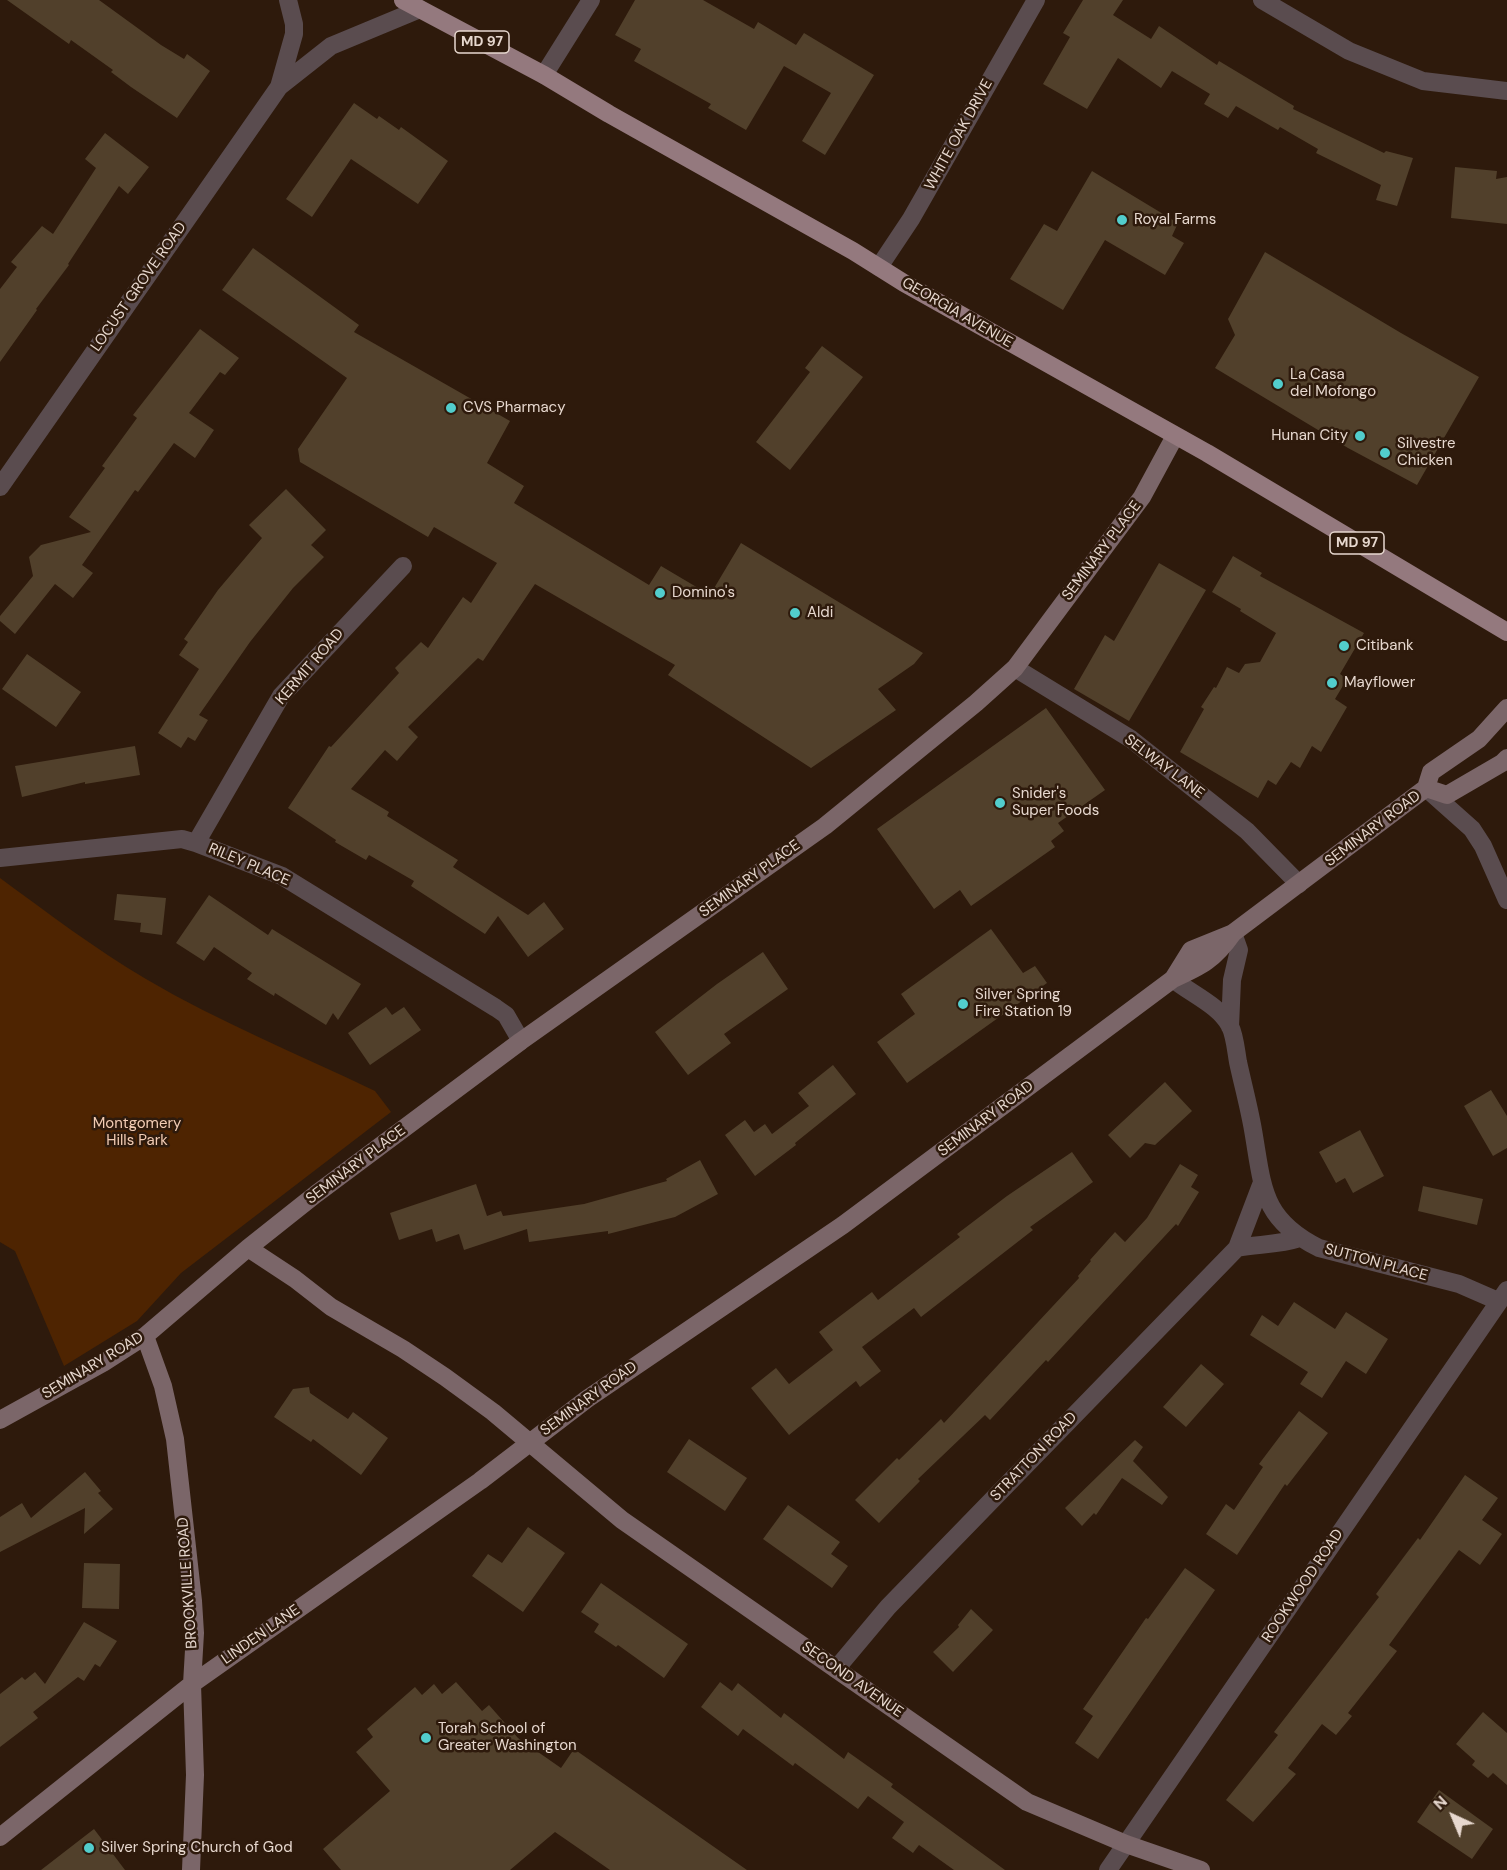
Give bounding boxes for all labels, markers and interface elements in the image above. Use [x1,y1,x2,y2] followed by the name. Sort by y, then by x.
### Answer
[455,31,509,53] road number: MD 97
[921,76,997,194] street label: WHITE OAK DRIVE
[1134,211,1216,229] place label: Royal Farms
[1115,213,1129,227] marker: Royal Farms
[87,219,191,355] street label: LOCUST GROVE ROAD
[898,274,1016,352] street label: GEORGIA AVENUE
[1290,366,1376,401] place label: La Casa del Mofongo
[1271,377,1285,391] marker: La Casa del Mofongo
[463,399,566,417] place label: CVS Pharmacy
[444,401,458,415] marker: CVS Pharmacy
[1271,427,1348,445] place label: Hunan City
[1353,429,1367,443] marker: Hunan City
[1397,435,1456,470] place label: Silvestre Chicken
[1378,446,1392,460] marker: Silvestre Chicken
[1059,498,1145,604] street label: SEMINARY PLACE
[1330,532,1384,554] road number: MD 97
[672,584,735,602] place label: Domino's
[653,586,667,600] marker: Domino's
[807,604,833,622] place label: Aldi
[788,606,802,620] marker: Aldi
[272,625,348,709] street label: KERMIT ROAD
[1356,637,1414,655] place label: Citibank
[1337,639,1351,653] marker: Citibank
[1344,674,1415,692] place label: Mayflower
[1325,676,1339,690] marker: Mayflower
[1120,731,1208,803] street label: SELWAY LANE
[1012,785,1099,820] place label: Snider's Super Foods
[1322,787,1424,871] street label: SEMINARY ROAD
[993,796,1007,810] marker: Snider's Super Foods
[696,836,804,922] street label: SEMINARY PLACE
[206,840,292,890] street label: RILEY PLACE
[975,986,1072,1021] place label: Silver Spring Fire Station 19
[956,997,970,1011] marker: Silver Spring Fire Station 19
[935,1077,1037,1161] street label: SEMINARY ROAD
[93,1115,181,1150] park label: Montgomery Hills Park
[303,1122,409,1208] street label: SEMINARY PLACE
[1322,1241,1430,1285] street label: SUTTON PLACE
[39,1329,147,1403] street label: SEMINARY ROAD
[537,1358,641,1440] street label: SEMINARY ROAD
[987,1409,1081,1505] street label: STRATTON ROAD
[174,1517,202,1649] street label: BROOKVILLE ROAD
[1258,1526,1348,1646] street label: ROOKWOOD ROAD
[218,1601,304,1669] street label: LINDEN LANE
[798,1638,906,1722] street label: SECOND AVENUE
[438,1720,577,1755] place label: Torah School of Greater Washington
[419,1731,433,1745] marker: Torah School of Greater Washington
[1423,1786,1483,1846] north arrow
[1429,1791,1452,1814] text: N
[101,1839,293,1857] place label: Silver Spring Church of God
[82,1841,96,1855] marker: Silver Spring Church of God

